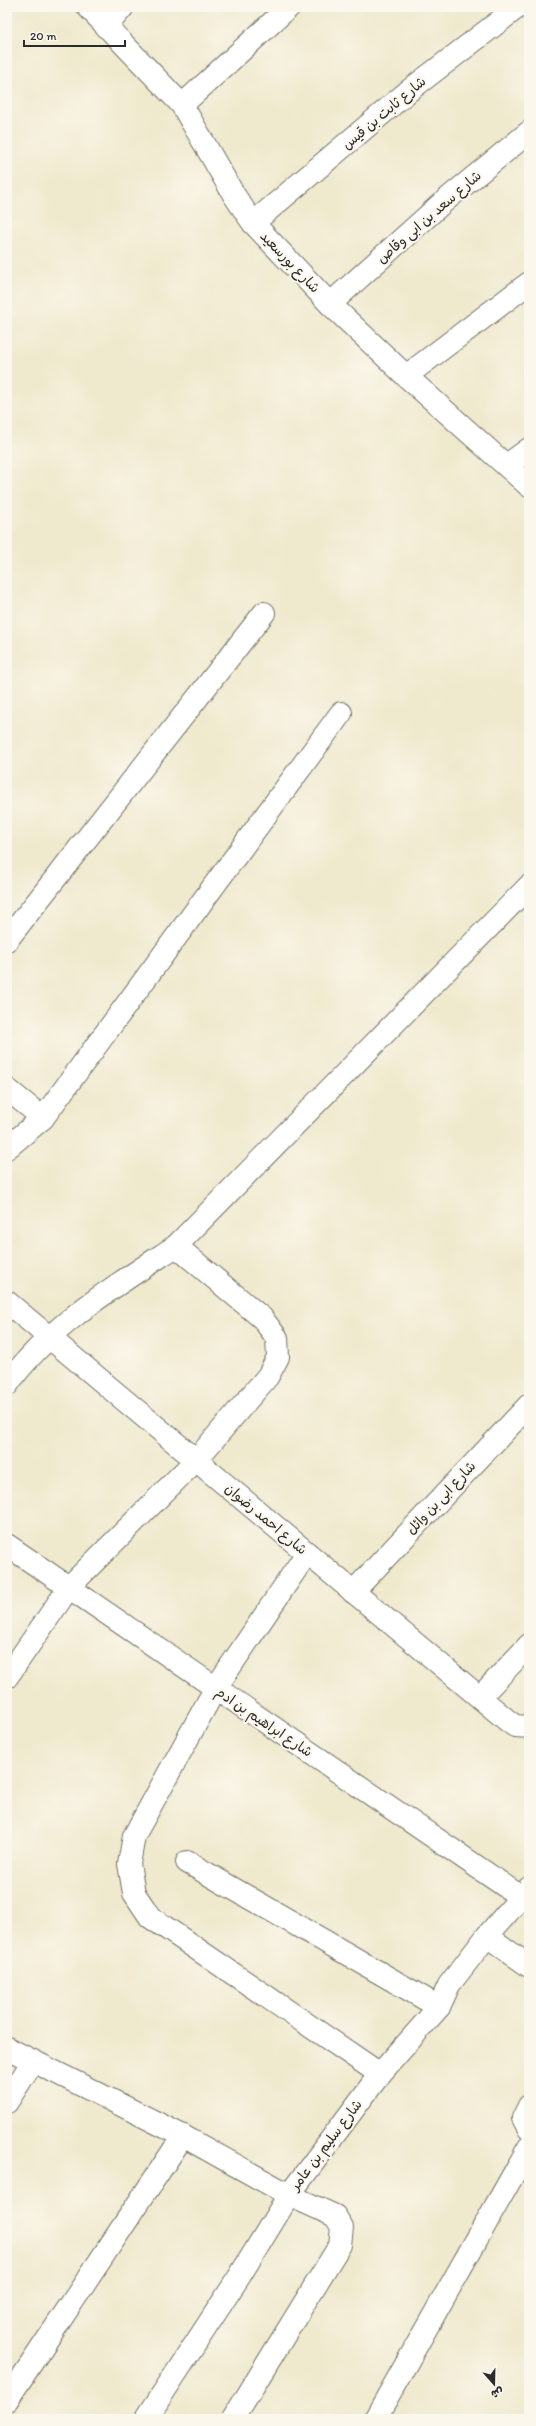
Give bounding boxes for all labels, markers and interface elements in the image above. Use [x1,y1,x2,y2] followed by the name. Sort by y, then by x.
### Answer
[24,22,125,48] scale bar
[30,29,57,43] text: 20 m
[339,73,430,154] street label: شارع ثابت بن قيس
[373,167,485,268] street label: شارع سعد بن ابى وقاص
[256,228,323,297] street label: شارع بورسعيد
[403,1458,480,1539] street label: شارع ابى بن وائل
[221,1480,311,1559] street label: شارع احمد رضوان
[211,1683,316,1763] street label: شارع ابراهيم بن ادم
[286,2096,367,2196] street label: شارع سليم بن عامر
[474,2364,514,2404] north arrow
[489,2385,505,2401] text: ش

